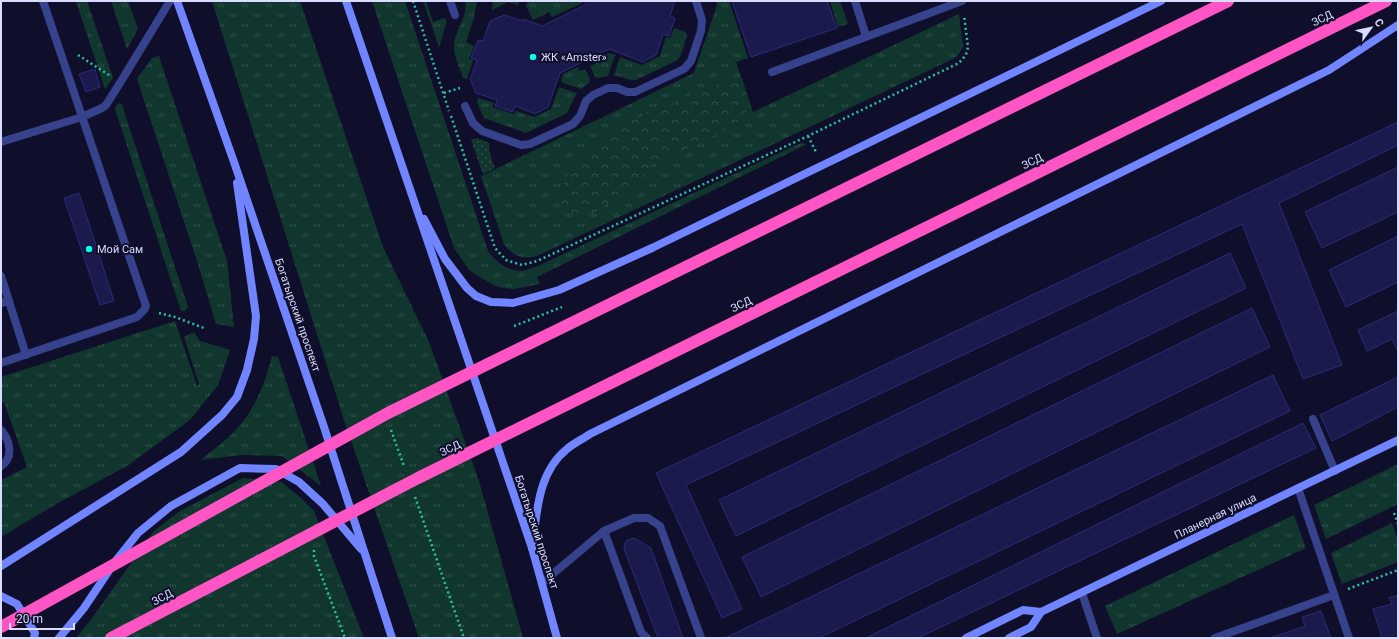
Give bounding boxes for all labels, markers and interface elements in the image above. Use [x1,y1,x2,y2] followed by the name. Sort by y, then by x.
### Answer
[1309,8,1335,29] street label: ЗСД
[1351,8,1391,48] north arrow
[1372,16,1386,29] text: С
[541,51,607,64] place label: ЖК «Amster»
[528,52,538,62] marker: ЖК «Amster»
[1019,151,1045,172] street label: ЗСД
[97,243,143,256] place label: Мой Сам
[84,244,94,254] marker: Мой Сам
[272,257,323,374] street label: Богатырский проспект
[728,294,754,315] street label: ЗСД
[437,438,463,459] street label: ЗСД
[512,474,561,591] street label: Богатырский проспект
[1172,491,1258,542] street label: Планерная улица
[149,587,175,608] street label: ЗСД
[10,605,74,631] scale bar
[16,612,43,626] text: 20 m

